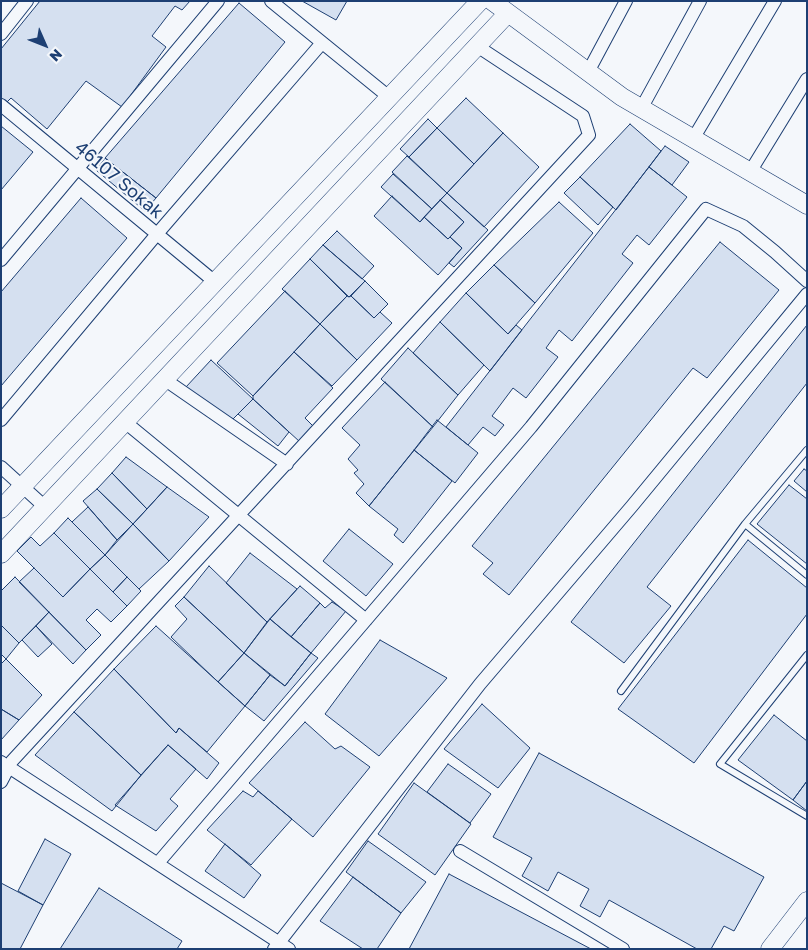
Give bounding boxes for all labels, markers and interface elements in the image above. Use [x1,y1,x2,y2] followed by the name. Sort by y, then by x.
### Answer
[20,20,70,70] north arrow
[46,46,66,65] text: N
[71,137,167,223] street label: 46107 Sokak

